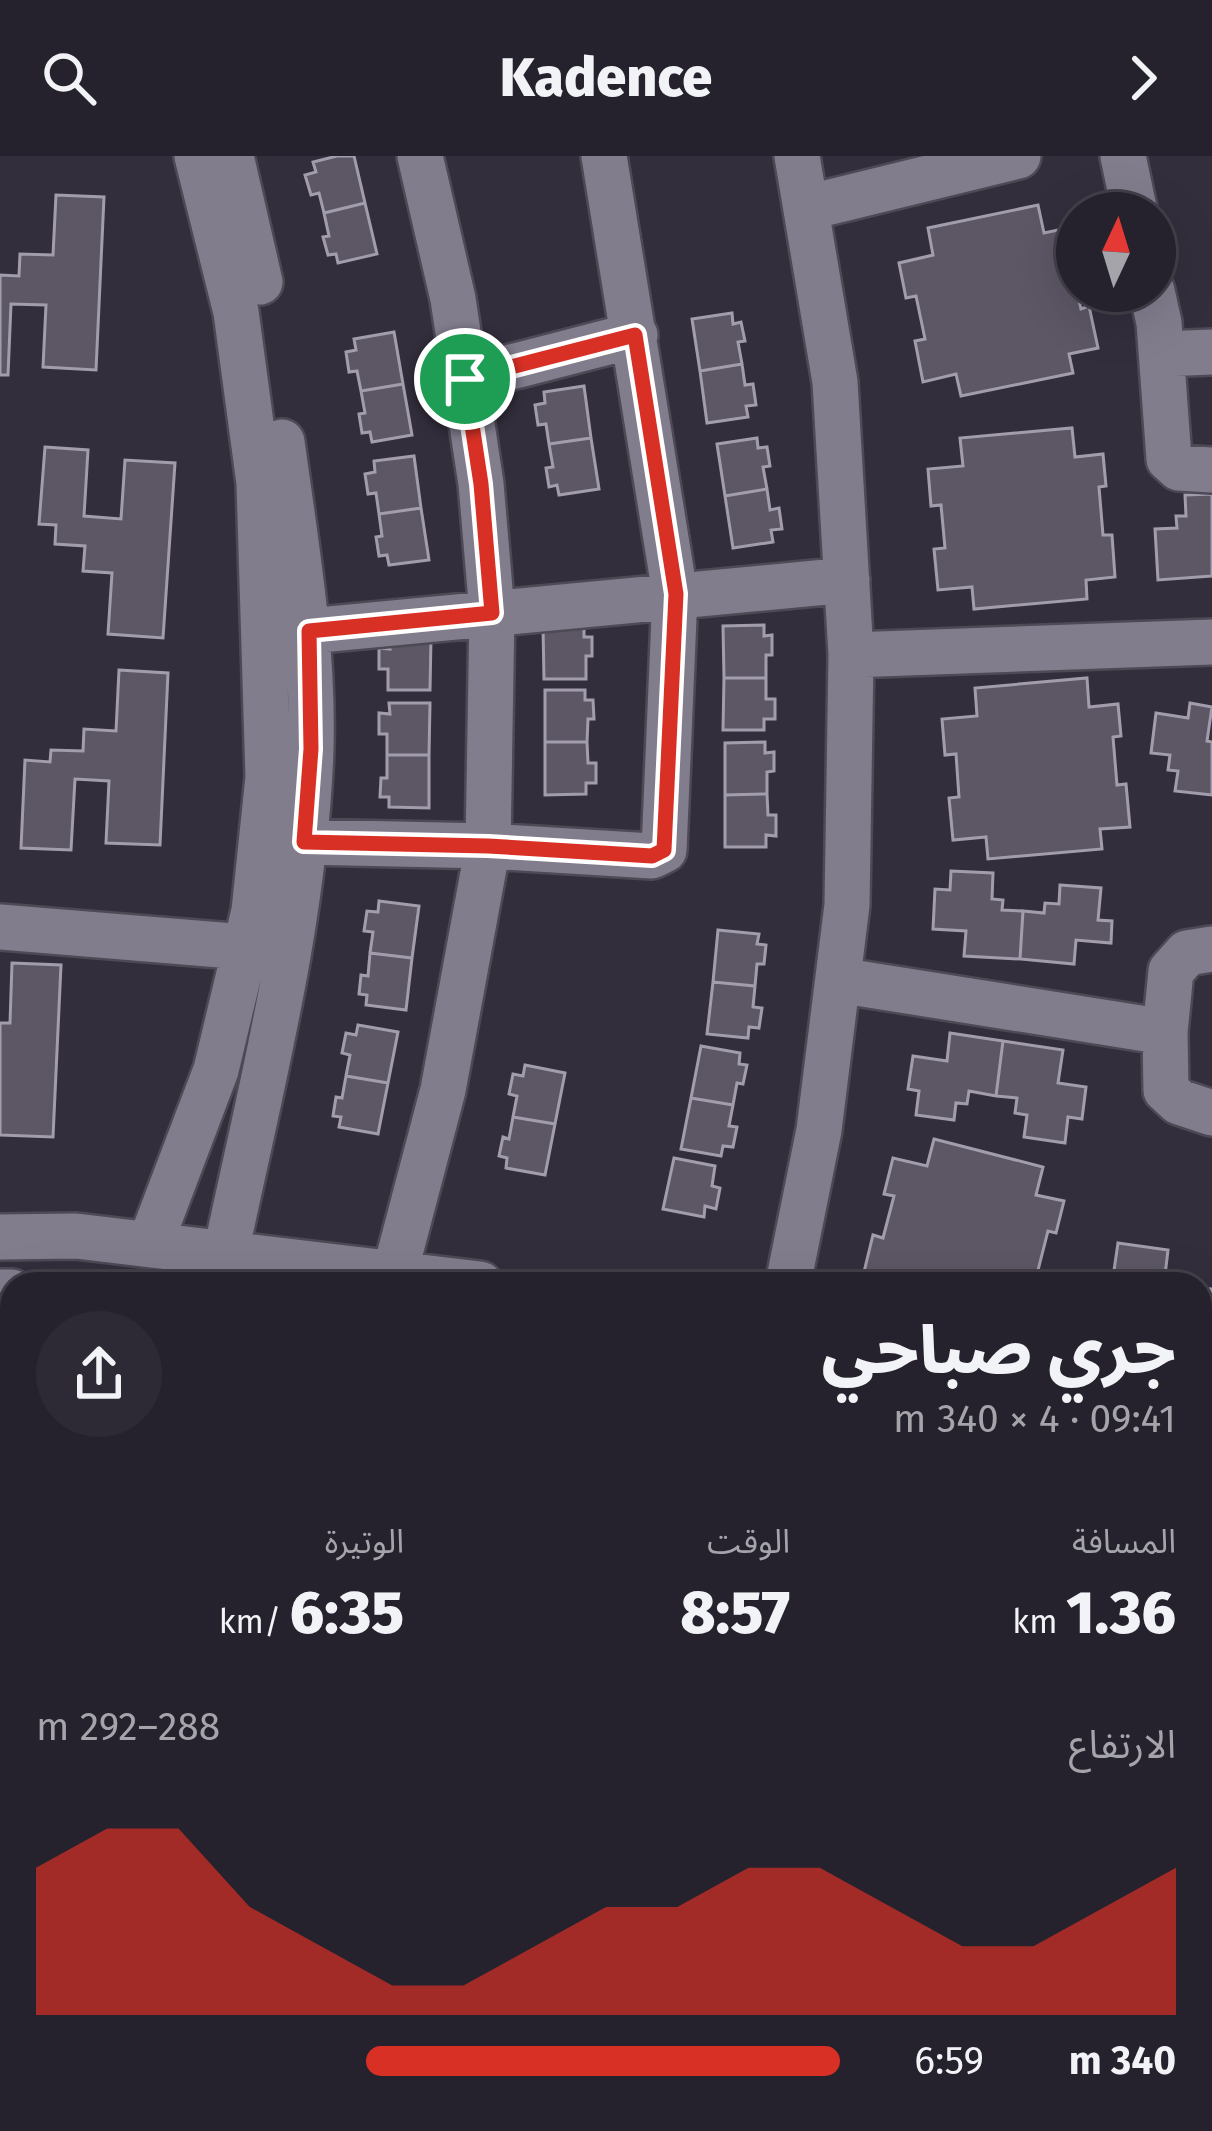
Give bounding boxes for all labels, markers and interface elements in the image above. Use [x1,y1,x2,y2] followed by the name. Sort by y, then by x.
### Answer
[36,45,102,111] icon: search
[1110,45,1176,111] icon: forward
[500,46,712,110] text: Kadence
[1056,192,1176,312] north arrow
[1056,192,1176,312] map controls
[414,328,516,430] pin
[432,346,498,412] icon: arrive
[36,1311,162,1437] button: share
[822,1311,1176,1390] text: جري صباحي
[893,1396,1176,1442] text: 09:41 · 4 × 340 m
[325,1522,404,1562] text: الوتيرة
[707,1522,790,1562] text: الوقت
[1072,1522,1176,1562] text: المسافة
[290,1577,404,1649] text: 6:35
[680,1577,790,1649] text: 8:57
[1066,1577,1176,1649] text: 1.36
[219,1602,290,1642] text: /km
[1012,1602,1066,1642] text: km
[36,1704,220,1750] text: 288–292 m
[1069,1722,1176,1768] text: الارتفاع
[914,2038,984,2084] text: 6:59
[1069,2038,1176,2084] text: 340 m

